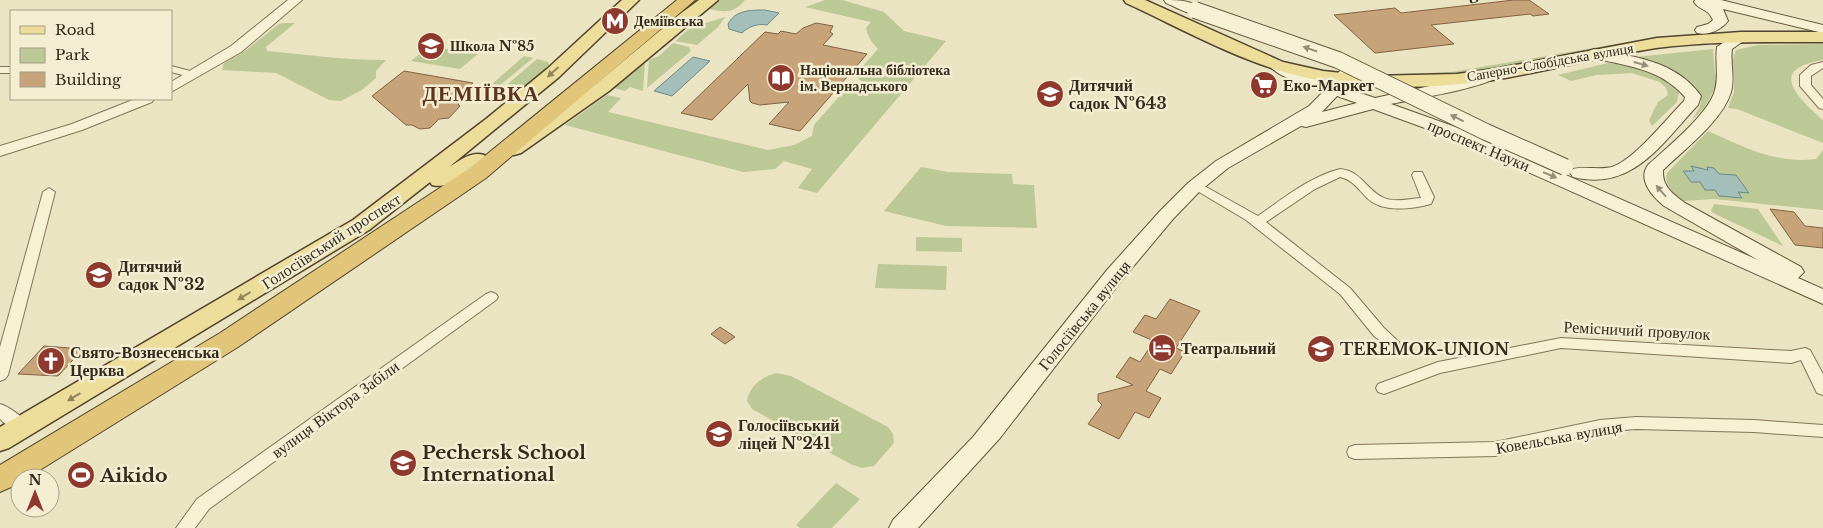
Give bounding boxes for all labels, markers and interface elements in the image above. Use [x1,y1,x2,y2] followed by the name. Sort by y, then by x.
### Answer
[600,6,630,36] metro station icon: Деміївська
[10,10,172,100] legend
[634,12,704,30] place label: Деміївська
[55,20,95,39] text: Road
[416,31,446,61] school or university icon: Школа №85
[450,37,534,55] place label: Школа №85
[1465,38,1635,86] street label: Саперно-Слобідська вулиця
[55,45,91,64] text: Park
[1302,45,1317,53] one-way arrow
[800,61,950,95] place label: Національна бібліотека ім. Вернадського
[1634,61,1649,69] one-way arrow
[766,63,796,93] library icon: Національна бібліотека ім. Вернадського
[547,67,560,78] one-way arrow
[55,70,122,89] text: Building
[1249,70,1279,100] supermarket icon: Еко-Маркет
[1069,75,1167,113] place label: Дитячий садок №643
[1283,75,1374,95] place label: Еко-Маркет
[1035,79,1065,109] school or university icon: Дитячий садок №643
[422,81,540,107] district label: ДЕМІЇВКА
[1425,114,1533,176] street label: проспект Науки
[1450,114,1464,122] one-way arrow
[1543,171,1557,179] one-way arrow
[1655,185,1666,198] one-way arrow
[258,189,404,293] street label: Голосіївський проспект
[1033,255,1135,374] street label: Голосіївська вулиця
[118,256,205,294] place label: Дитячий садок №32
[84,260,114,290] school or university icon: Дитячий садок №32
[238,292,251,301] one-way arrow
[1563,316,1711,344] street label: Ремісничий провулок
[1147,333,1177,363] hotel icon: Театральний
[1306,334,1336,364] school or university icon: TEREMOK-UNION
[1181,338,1276,358] place label: Театральний
[1340,339,1509,359] place label: TEREMOK-UNION
[70,342,219,380] place label: Свято-Вознесенська Церква
[36,346,66,376] church icon: Свято-Вознесенська Церква
[267,356,403,462] street label: вулиця Віктора Забіли
[68,392,81,401] one-way arrow
[738,415,840,453] place label: Голосіївський ліцей №241
[1494,416,1624,458] street label: Ковельська вулиця
[704,419,734,449] school or university icon: Голосіївський ліцей №241
[422,441,586,486] place label: Pechersk School International
[388,448,418,478] school or university icon: Pechersk School International
[66,460,96,490] sports icon: Aikido
[99,464,167,487] place label: Aikido
[10,468,60,518] north arrow
[28,471,42,489] text: N

